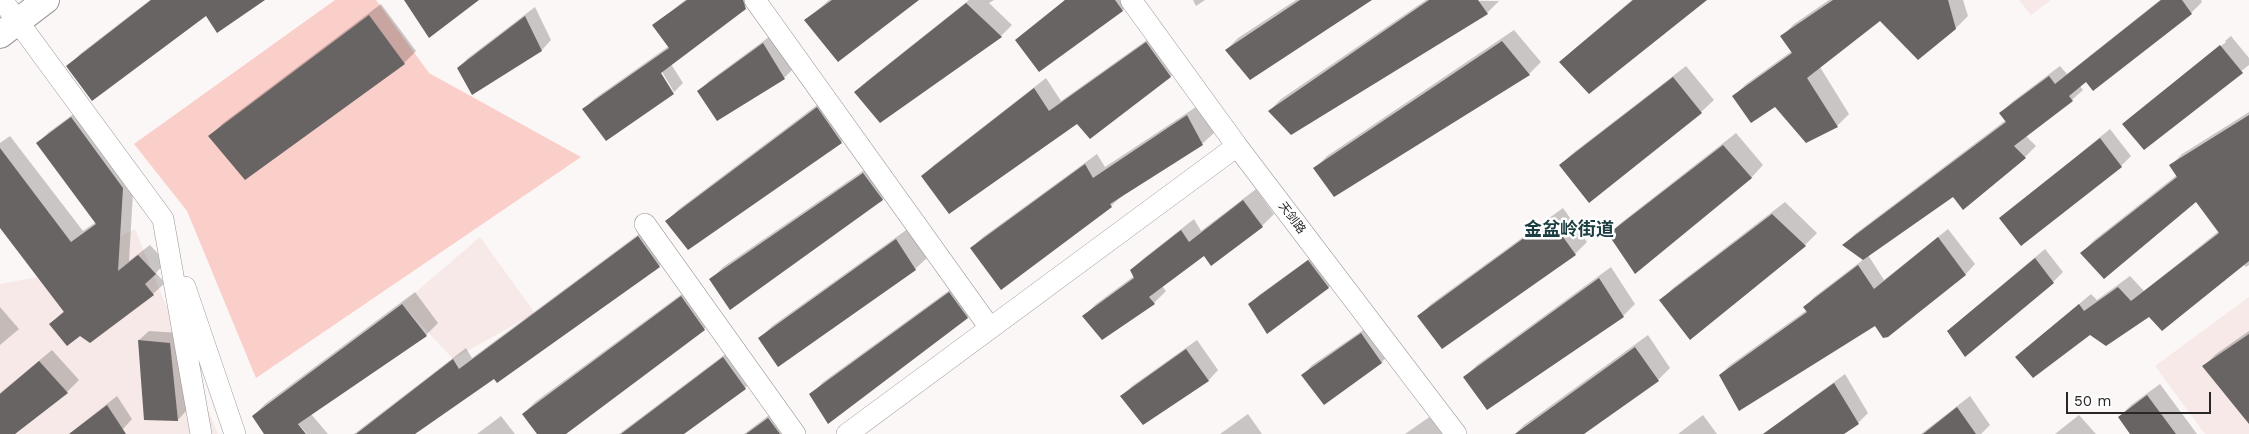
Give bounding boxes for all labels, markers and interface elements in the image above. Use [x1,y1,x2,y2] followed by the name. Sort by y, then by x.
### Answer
[1275,199,1309,237] street label: 天剑路
[1524,219,1614,241] district label: 金盆岭街道
[2069,382,2214,414] scale bar
[2074,392,2111,410] text: 50 m

